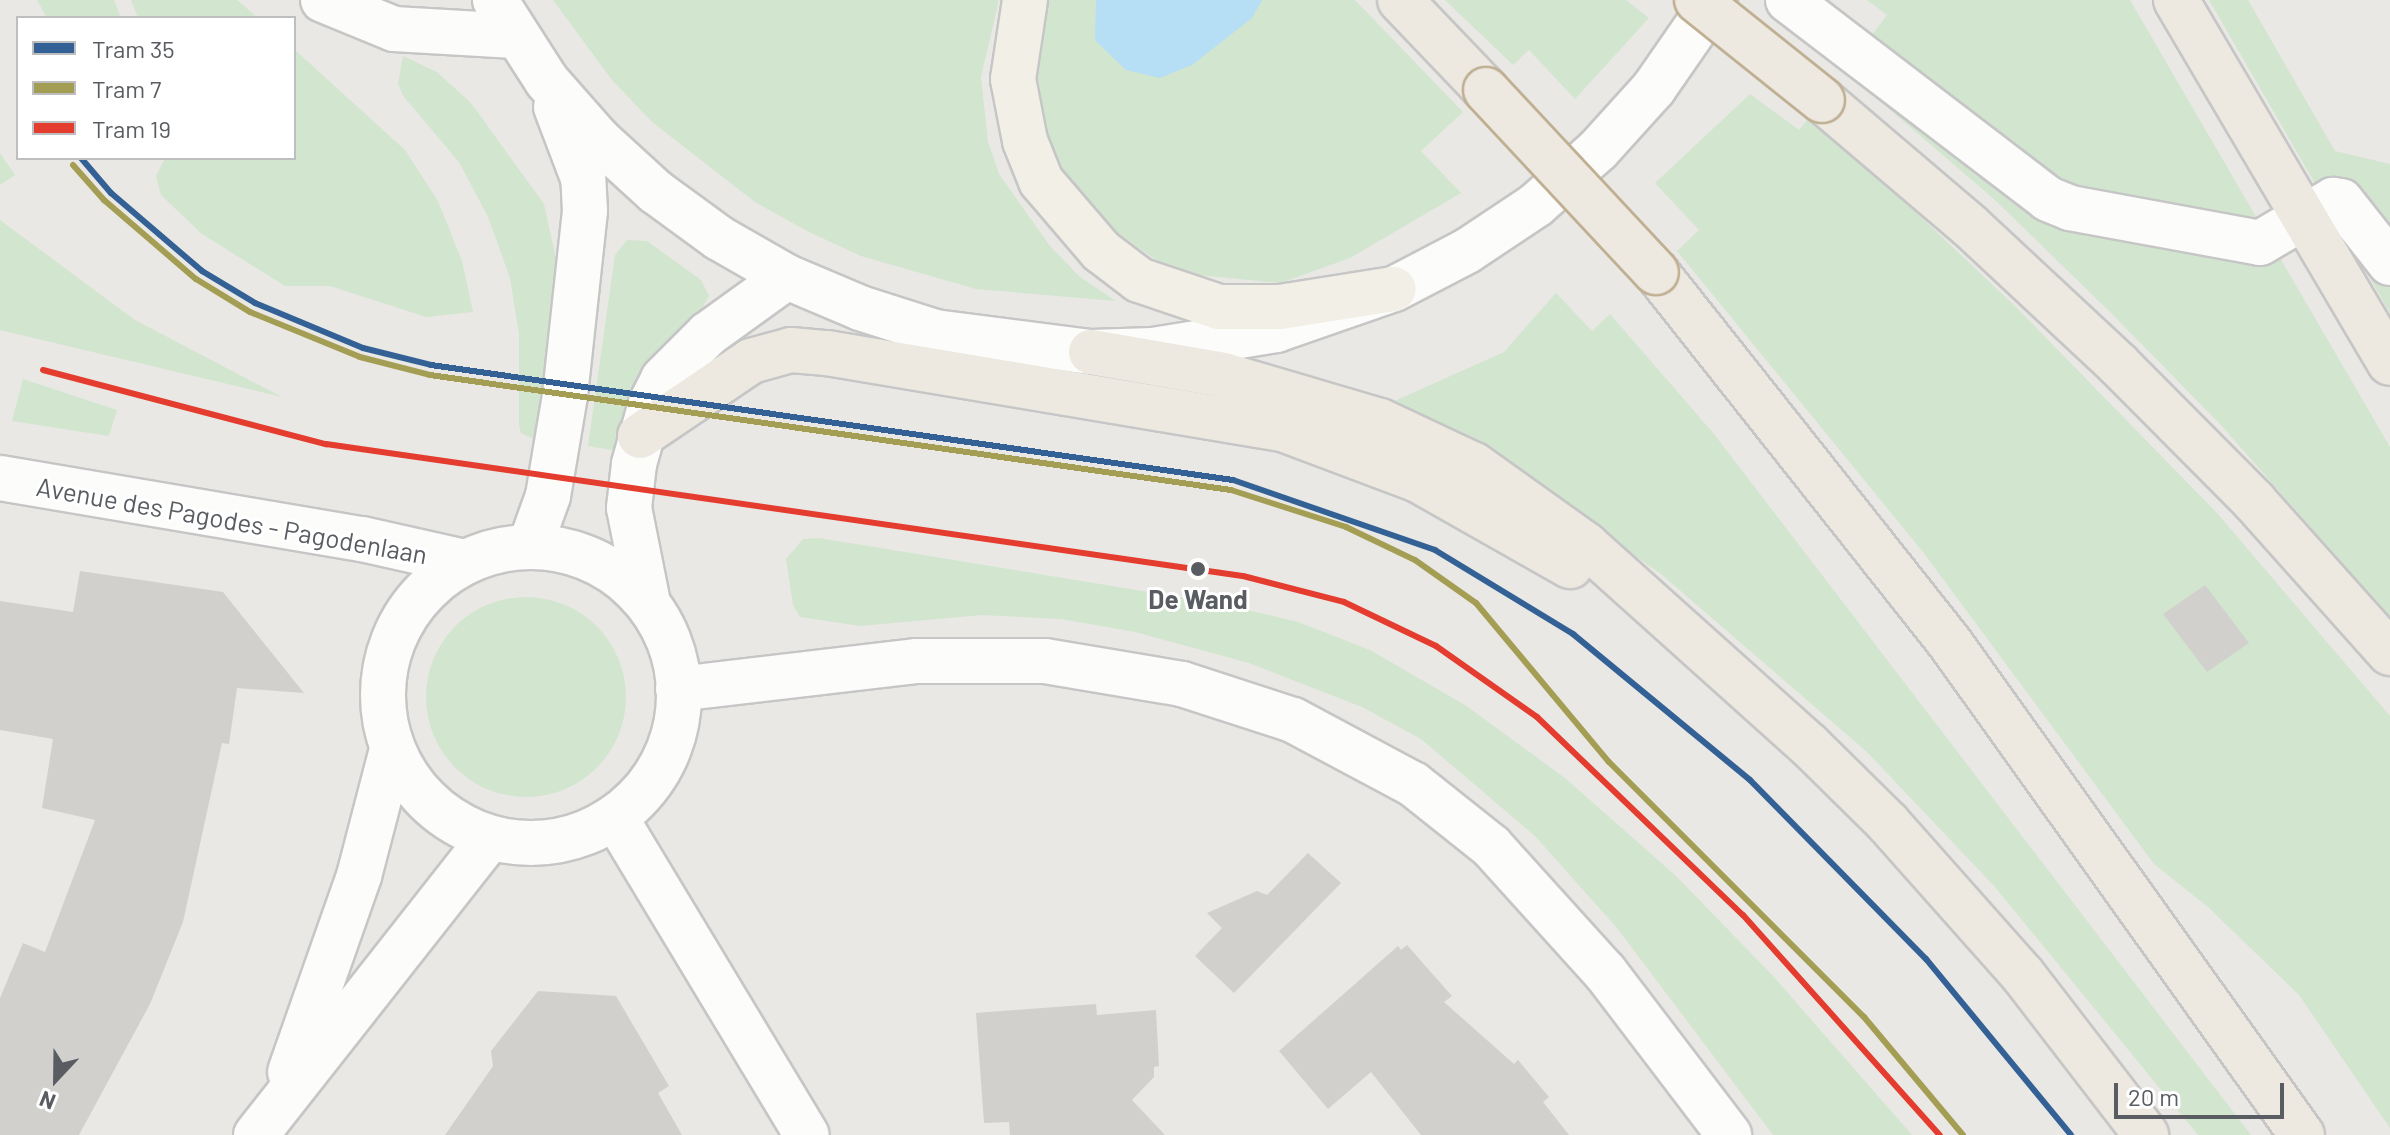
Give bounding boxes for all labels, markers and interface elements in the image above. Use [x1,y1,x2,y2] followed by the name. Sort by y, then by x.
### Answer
[16,16,296,160] legend
[92,34,175,63] text: Tram 35
[92,74,161,103] text: Tram 7
[92,114,171,143] text: Tram 19
[34,470,430,570] street label: Avenue des Pagodes - Pagodenlaan
[1187,558,1209,580] marker: De Wand
[1148,583,1248,615] place label: De Wand
[16,1039,96,1119] north arrow
[2118,1067,2288,1117] scale bar
[2128,1082,2179,1111] text: 20 m
[35,1086,59,1116] text: N

